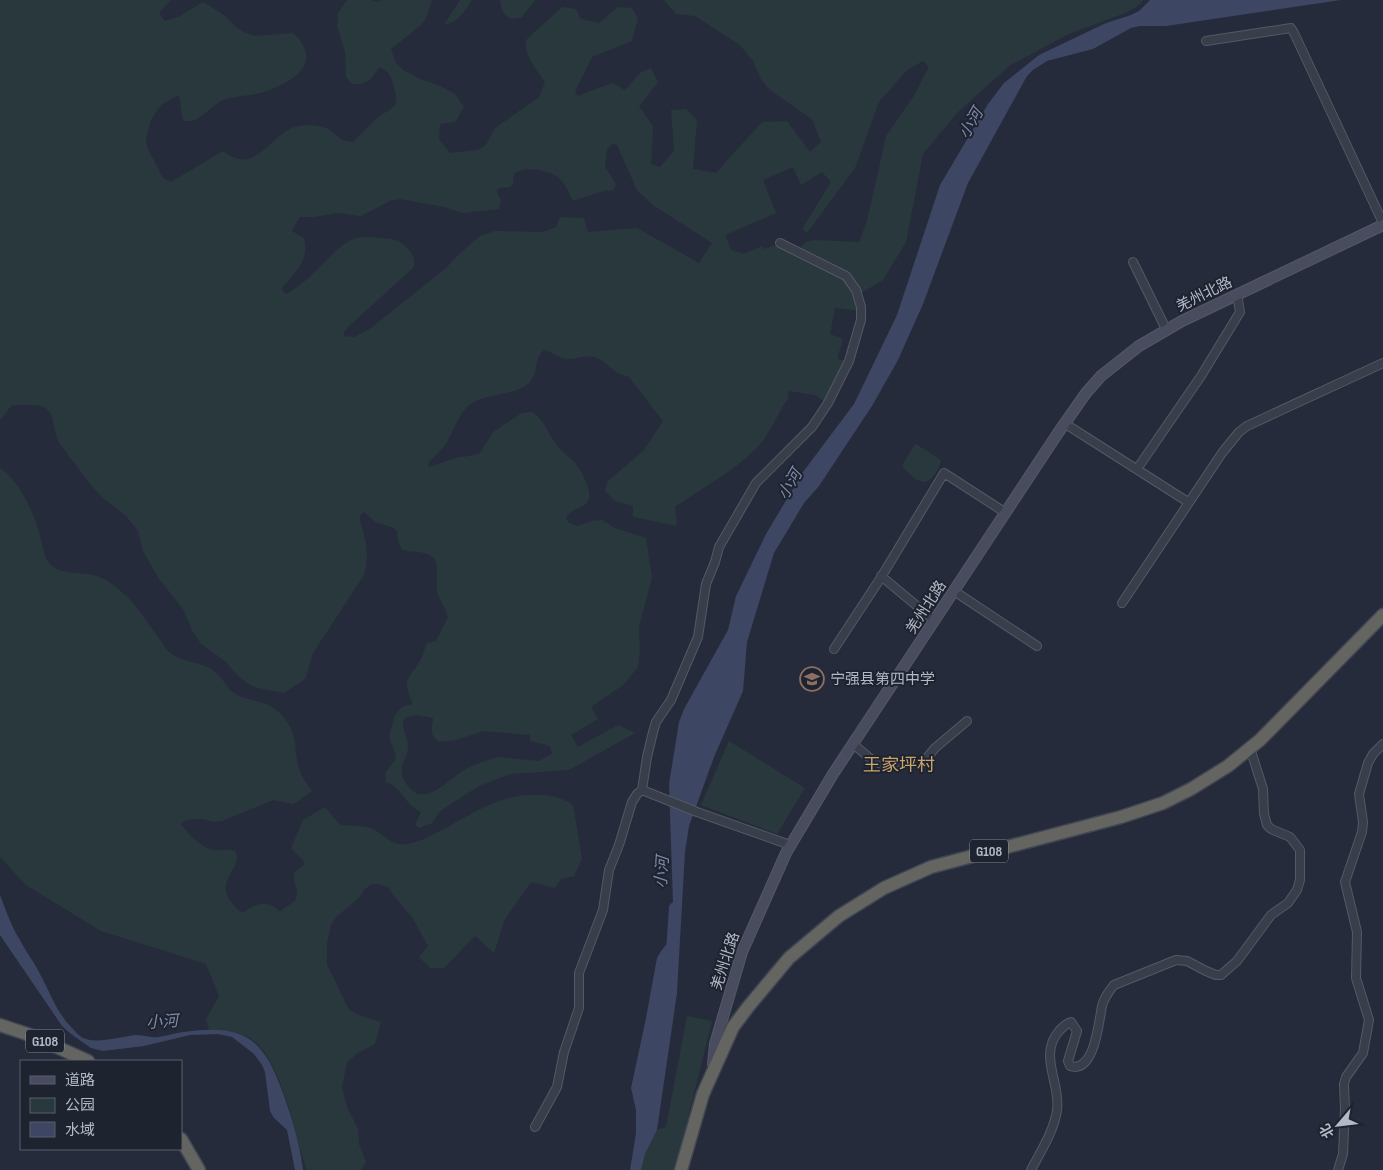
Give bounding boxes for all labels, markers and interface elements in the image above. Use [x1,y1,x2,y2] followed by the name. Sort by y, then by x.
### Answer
[955,103,989,142] water label: 小河
[1173,273,1235,316] street label: 羌州北路
[774,464,808,503] water label: 小河
[902,577,951,638] street label: 羌州北路
[799,666,825,692] school or university icon: 宁强县第四中学
[830,670,935,689] place label: 宁强县第四中学
[863,755,935,776] district label: 王家坪村
[970,839,1008,862] road number: G108
[652,852,673,889] water label: 小河
[707,930,744,993] street label: 羌州北路
[145,1012,182,1033] water label: 小河
[26,1030,64,1052] road number: G108
[20,1060,182,1150] legend
[65,1071,95,1090] text: 道路
[65,1096,95,1115] text: 公园
[1313,1100,1363,1150] north arrow
[65,1121,95,1140] text: 水域
[1316,1121,1338,1141] text: 北

